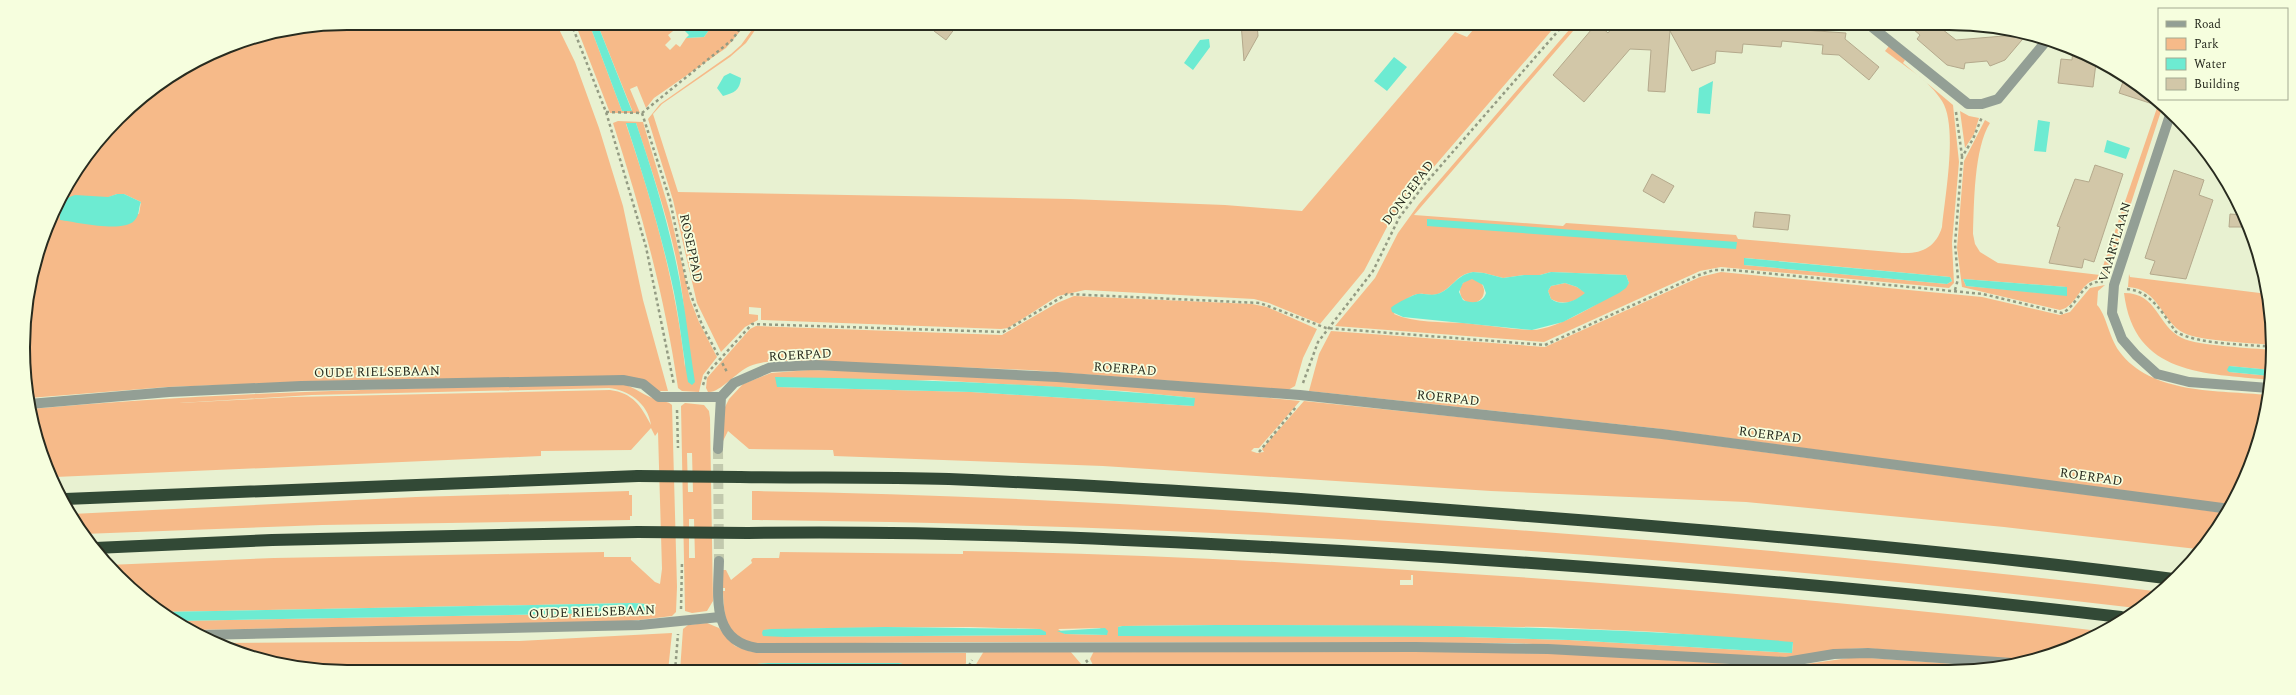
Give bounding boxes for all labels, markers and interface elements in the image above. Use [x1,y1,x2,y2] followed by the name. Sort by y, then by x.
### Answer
[2158,8,2288,100] legend
[2194,15,2221,34] text: Road
[2194,35,2219,54] text: Park
[2194,55,2226,74] text: Water
[2194,75,2240,94] text: Building
[1377,156,1439,230] street label: DONGEPAD
[2093,200,2137,284] street label: VAARTLAAN
[674,212,708,284] street label: ROSEPPAD
[768,343,832,367] street label: ROERPAD
[1093,357,1157,381] street label: ROERPAD
[314,361,440,383] street label: OUDE RIELSEBAAN
[1416,385,1480,411] street label: ROERPAD
[1737,421,1803,449] street label: ROERPAD
[2058,463,2124,491] street label: ROERPAD
[529,600,655,624] street label: OUDE RIELSEBAAN

